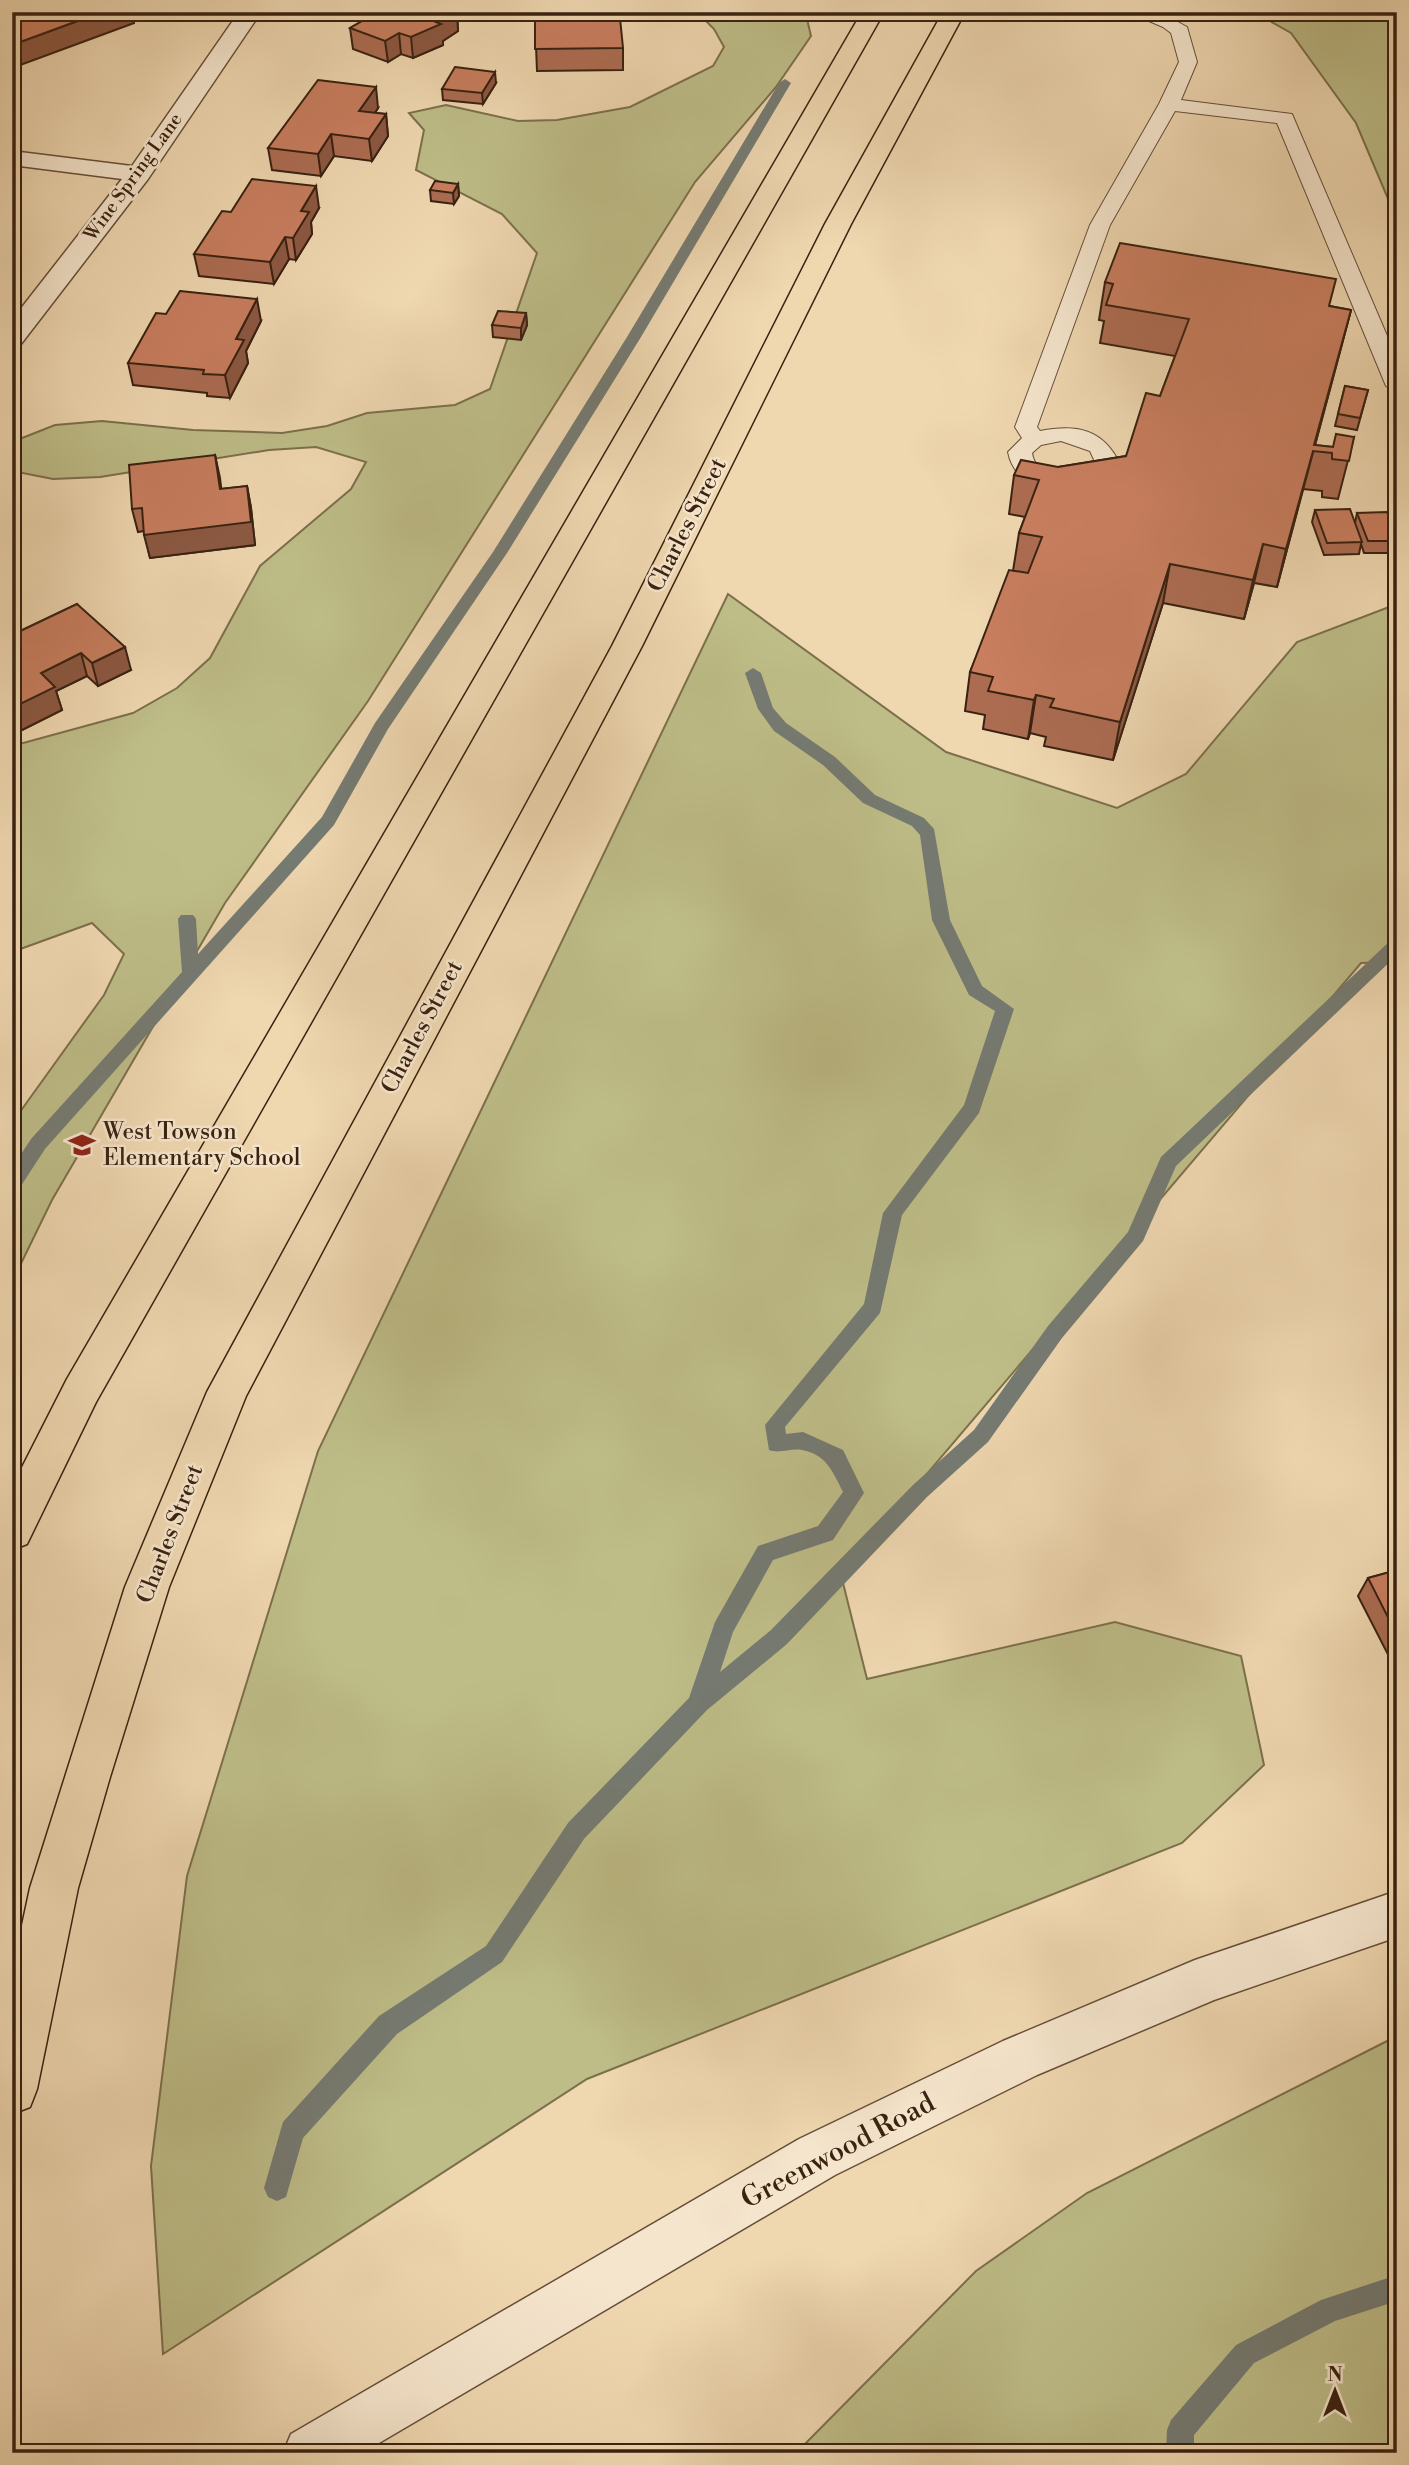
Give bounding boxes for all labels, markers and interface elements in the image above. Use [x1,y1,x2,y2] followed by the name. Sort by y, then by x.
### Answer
[78,108,188,247] street label: Wine Spring Lane
[641,453,733,597] street label: Charles Street
[375,956,469,1098] street label: Charles Street
[102,1118,301,1172] place label: West Towson Elementary School
[67,1130,97,1160] school or university icon: West Towson Elementary School
[131,1461,209,1607] street label: Charles Street
[735,2085,941,2217] street label: Greenwood Road
[1300,2356,1370,2426] north arrow
[1327,2363,1343,2387] text: N

